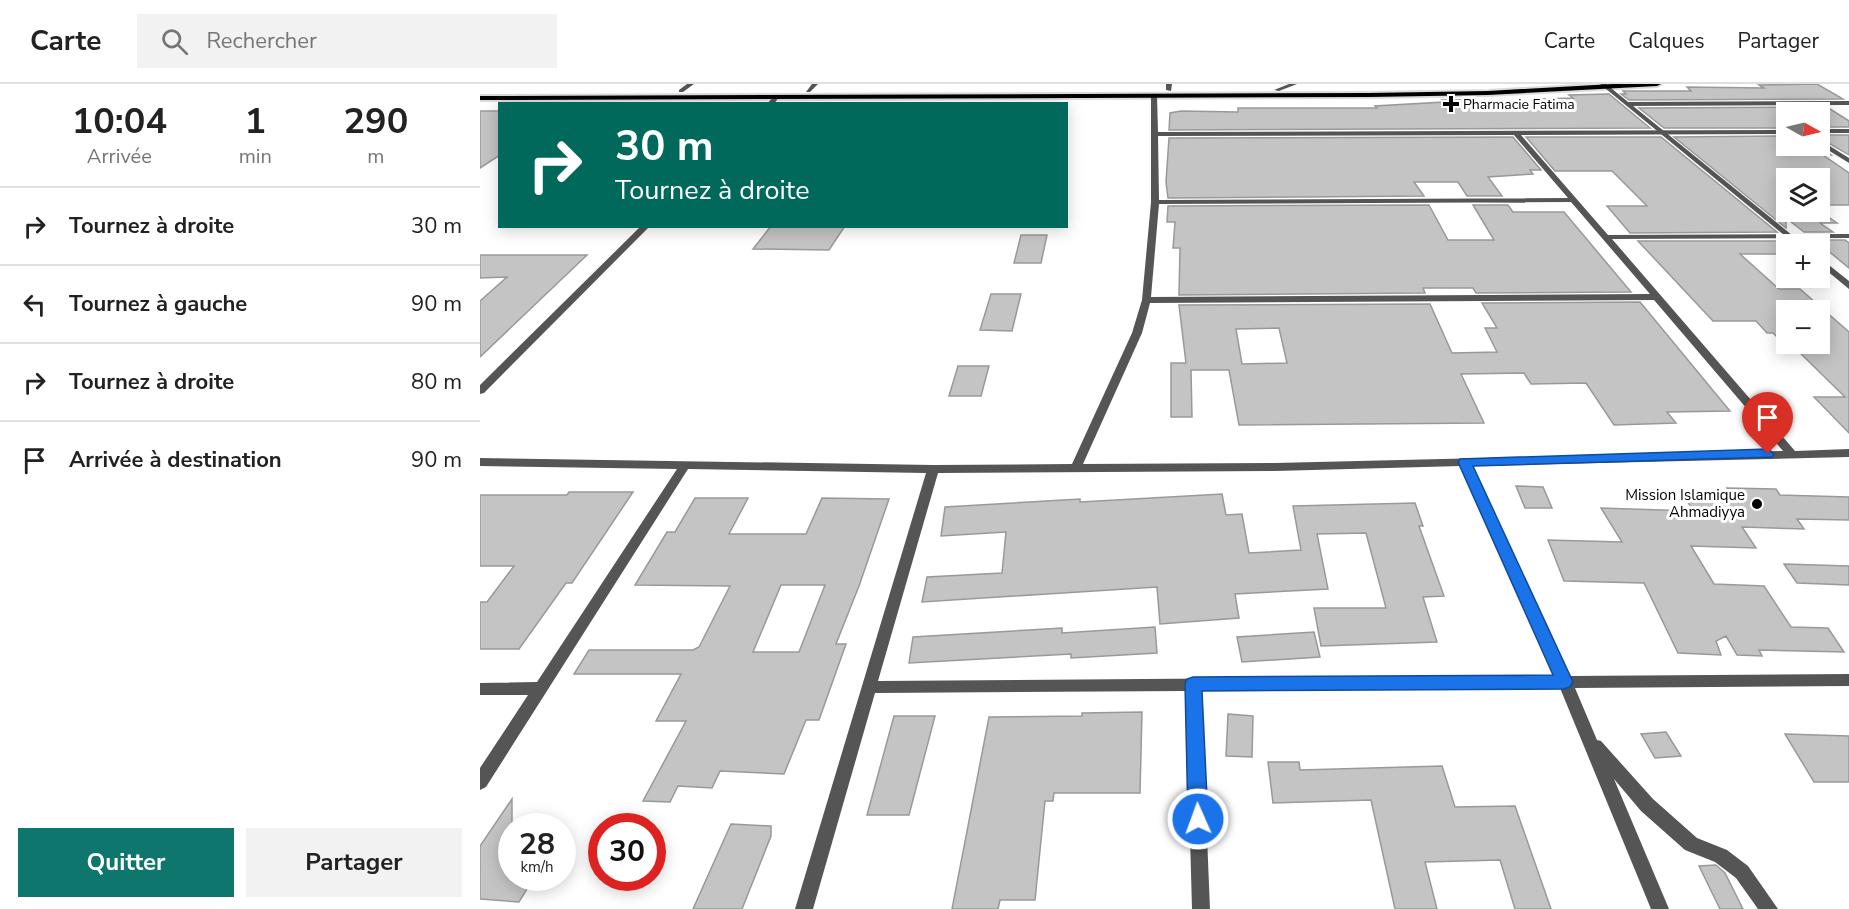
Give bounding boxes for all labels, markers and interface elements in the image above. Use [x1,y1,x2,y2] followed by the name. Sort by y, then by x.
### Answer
[137,14,557,68] search box
[30,22,101,60] text: Carte
[158,25,191,58] icon: search
[206,26,317,56] text: Rechercher
[1544,27,1595,55] text: Carte
[1628,27,1705,55] text: Calques
[1738,27,1819,55] text: Partager
[1463,95,1575,114] place label: Pharmacie Fatima
[72,97,167,146] text: 10:04
[244,97,266,146] text: 1
[343,97,408,146] text: 290
[1444,97,1458,111] marker: Pharmacie Fatima
[1776,102,1830,156] north arrow
[1776,102,1830,354] map controls
[615,118,714,175] text: 30 m
[516,126,594,204] icon: right
[87,143,152,170] text: Arrivée
[239,143,272,170] text: min
[367,143,384,170] text: m
[1776,168,1830,222] button: layers
[615,172,810,209] text: Tournez à droite
[18,210,51,243] icon: right
[69,211,234,241] text: Tournez à droite
[411,211,462,241] text: 30 m
[1776,234,1830,288] button: +
[18,288,51,321] icon: left
[69,289,247,319] text: Tournez à gauche
[411,289,462,319] text: 90 m
[1776,300,1830,354] button: −
[18,366,51,399] icon: right
[69,367,234,397] text: Tournez à droite
[411,367,462,397] text: 80 m
[1742,392,1793,454] pin
[1751,401,1784,434] icon: arrive
[18,444,51,477] icon: arrive
[69,445,282,475] text: Arrivée à destination
[411,445,462,475] text: 90 m
[1625,485,1745,522] place label: Mission Islamique Ahmadiyya
[1750,497,1764,511] marker: Mission Islamique Ahmadiyya
[1166,787,1230,851] position arrow
[588,813,666,891] speed limit sign: 30
[519,824,555,865] text: 28
[18,828,234,897] button: Quitter
[246,828,462,897] button: Partager
[520,857,554,877] text: km/h

